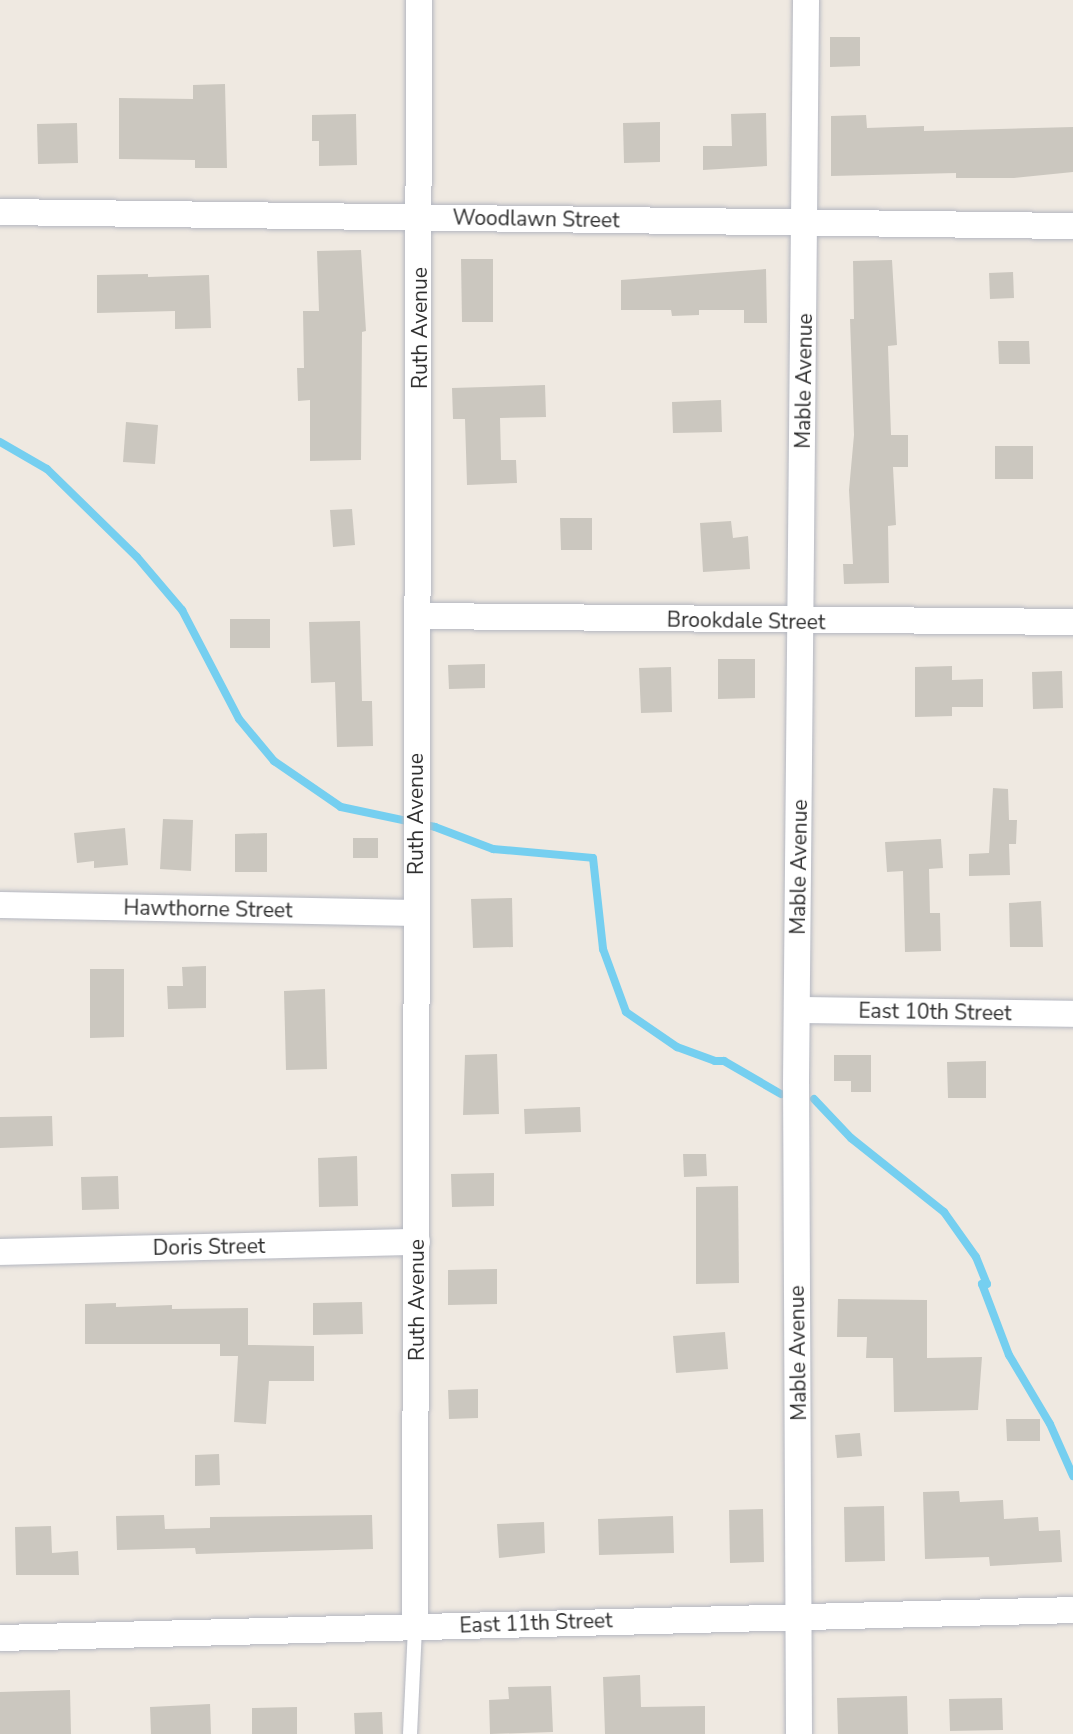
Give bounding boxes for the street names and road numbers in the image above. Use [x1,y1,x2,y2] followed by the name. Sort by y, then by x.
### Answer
[452,205,620,233] street label: Woodlawn Street
[407,267,433,389] street label: Ruth Avenue
[790,313,818,449] street label: Mable Avenue
[667,607,825,635] street label: Brookdale Street
[403,753,429,875] street label: Ruth Avenue
[785,799,813,935] street label: Mable Avenue
[123,895,293,923] street label: Hawthorne Street
[858,998,1012,1026] street label: East 10th Street
[153,1233,265,1261] street label: Doris Street
[404,1239,430,1361] street label: Ruth Avenue
[784,1285,812,1421] street label: Mable Avenue
[459,1608,613,1638] street label: East 11th Street

